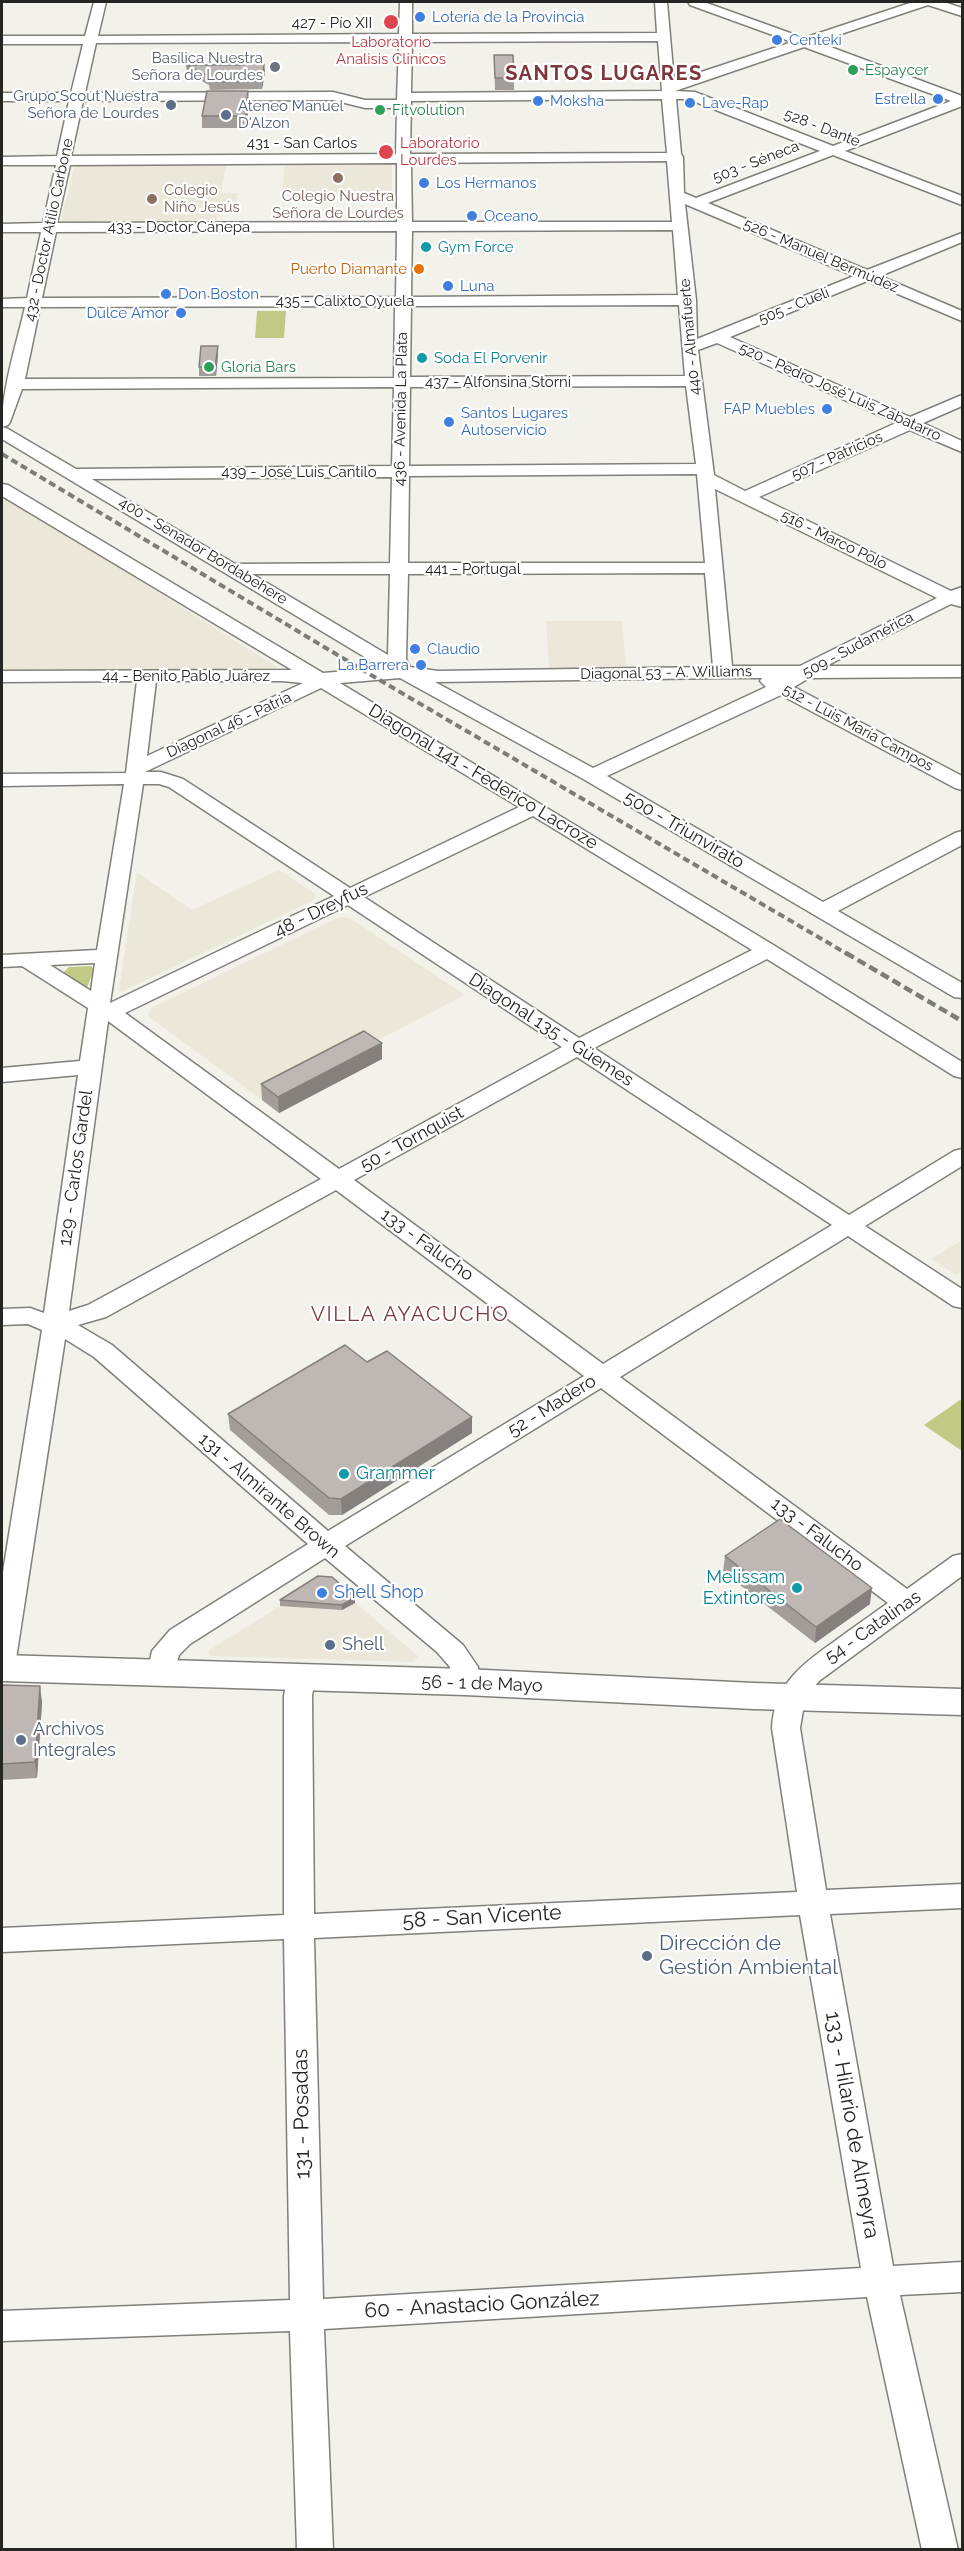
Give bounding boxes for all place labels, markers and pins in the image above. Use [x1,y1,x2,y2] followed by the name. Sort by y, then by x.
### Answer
[432,8,584,26] place label: Lotería de la Provincia
[413,10,427,24] marker: Lotería de la Provincia
[382,13,400,31] marker: Laboratorio Analisis Clinicos
[789,31,842,49] place label: Centeki
[336,33,446,68] place label: Laboratorio Analisis Clinicos
[770,33,784,47] marker: Centeki
[131,49,263,84] place label: Basílica Nuestra Señora de Lourdes
[268,60,282,74] marker: Basílica Nuestra Señora de Lourdes
[865,61,929,79] place label: Espaycer
[846,63,860,77] marker: Espaycer
[13,87,159,122] place label: Grupo Scout Nuestra Señora de Lourdes
[874,90,926,108] place label: Estrella
[550,92,604,110] place label: Moksha
[931,92,945,106] marker: Estrella
[531,94,545,108] marker: Moksha
[702,94,769,112] place label: Lave-Rap
[683,96,697,110] marker: Lave-Rap
[238,97,344,132] place label: Ateneo Manuel D'Alzon
[164,98,178,112] marker: Grupo Scout Nuestra Señora de Lourdes
[392,101,465,119] place label: Fitvolution
[373,103,387,117] marker: Fitvolution
[219,108,233,122] marker: Ateneo Manuel D'Alzon
[400,134,480,169] place label: Laboratorio Lourdes
[377,143,395,161] marker: Laboratorio Lourdes
[331,171,345,185] marker: Colegio Nuestra Señora de Lourdes
[436,174,536,192] place label: Los Hermanos
[417,176,431,190] marker: Los Hermanos
[164,181,240,216] place label: Colegio Niño Jesús
[272,187,404,222] place label: Colegio Nuestra Señora de Lourdes
[145,192,159,206] marker: Colegio Niño Jesús
[484,207,538,225] place label: Oceano
[465,209,479,223] marker: Oceano
[438,238,514,256] place label: Gym Force
[419,240,433,254] marker: Gym Force
[291,260,407,278] place label: Puerto Diamante
[412,262,426,276] marker: Puerto Diamante
[460,277,495,295] place label: Luna
[441,279,455,293] marker: Luna
[178,285,259,303] place label: Don Boston
[159,287,173,301] marker: Don Boston
[86,304,169,322] place label: Dulce Amor
[174,306,188,320] marker: Dulce Amor
[434,349,548,367] place label: Soda El Porvenir
[415,351,429,365] marker: Soda El Porvenir
[221,358,296,376] place label: Gloria Bars
[202,360,216,374] marker: Gloria Bars
[724,400,815,418] place label: FAP Muebles
[820,402,834,416] marker: FAP Muebles
[461,404,568,439] place label: Santos Lugares Autoservicio
[442,415,456,429] marker: Santos Lugares Autoservicio
[427,640,480,658] place label: Claudio
[408,642,422,656] marker: Claudio
[338,656,409,674] place label: La Barrera
[414,658,428,672] marker: La Barrera
[356,1463,435,1485] place label: Grammer
[337,1467,351,1481] marker: Grammer
[703,1567,785,1610] place label: Melissam Extintores
[790,1581,804,1595] marker: Melissam Extintores
[334,1582,424,1604] place label: Shell Shop
[315,1586,329,1600] marker: Shell Shop
[342,1634,384,1656] place label: Shell
[323,1638,337,1652] marker: Shell
[33,1719,116,1762] place label: Archivos Integrales
[14,1733,28,1747] marker: Archivos Integrales
[659,1931,838,1981] place label: Dirección de Gestión Ambiental
[640,1949,654,1963] marker: Dirección de Gestión Ambiental

